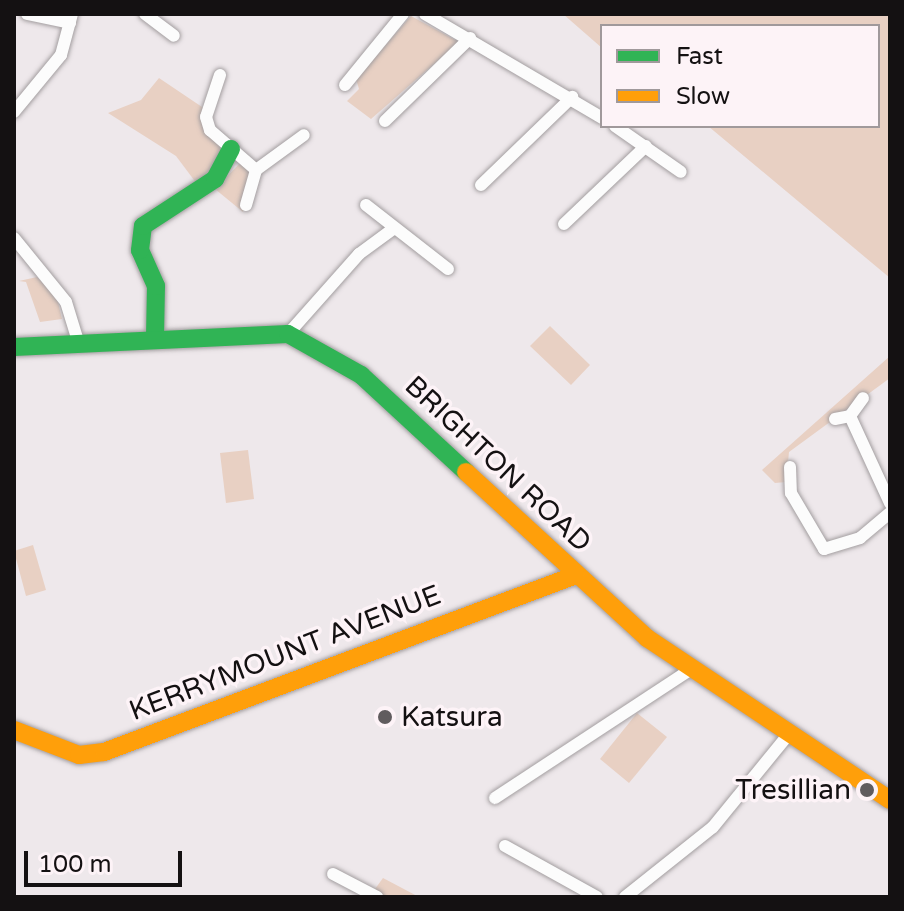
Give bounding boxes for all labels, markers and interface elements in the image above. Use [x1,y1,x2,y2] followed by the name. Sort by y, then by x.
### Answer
[600,24,880,128] legend
[676,42,723,71] text: Fast
[676,82,730,111] text: Slow
[398,369,598,559] street label: BRIGHTON ROAD
[125,578,445,728] street label: KERRYMOUNT AVENUE
[401,700,503,734] place label: Katsura
[376,708,394,726] marker: Katsura
[735,773,851,807] place label: Tresillian
[858,781,876,799] marker: Tresillian
[28,835,186,885] scale bar
[38,850,112,879] text: 100 m

